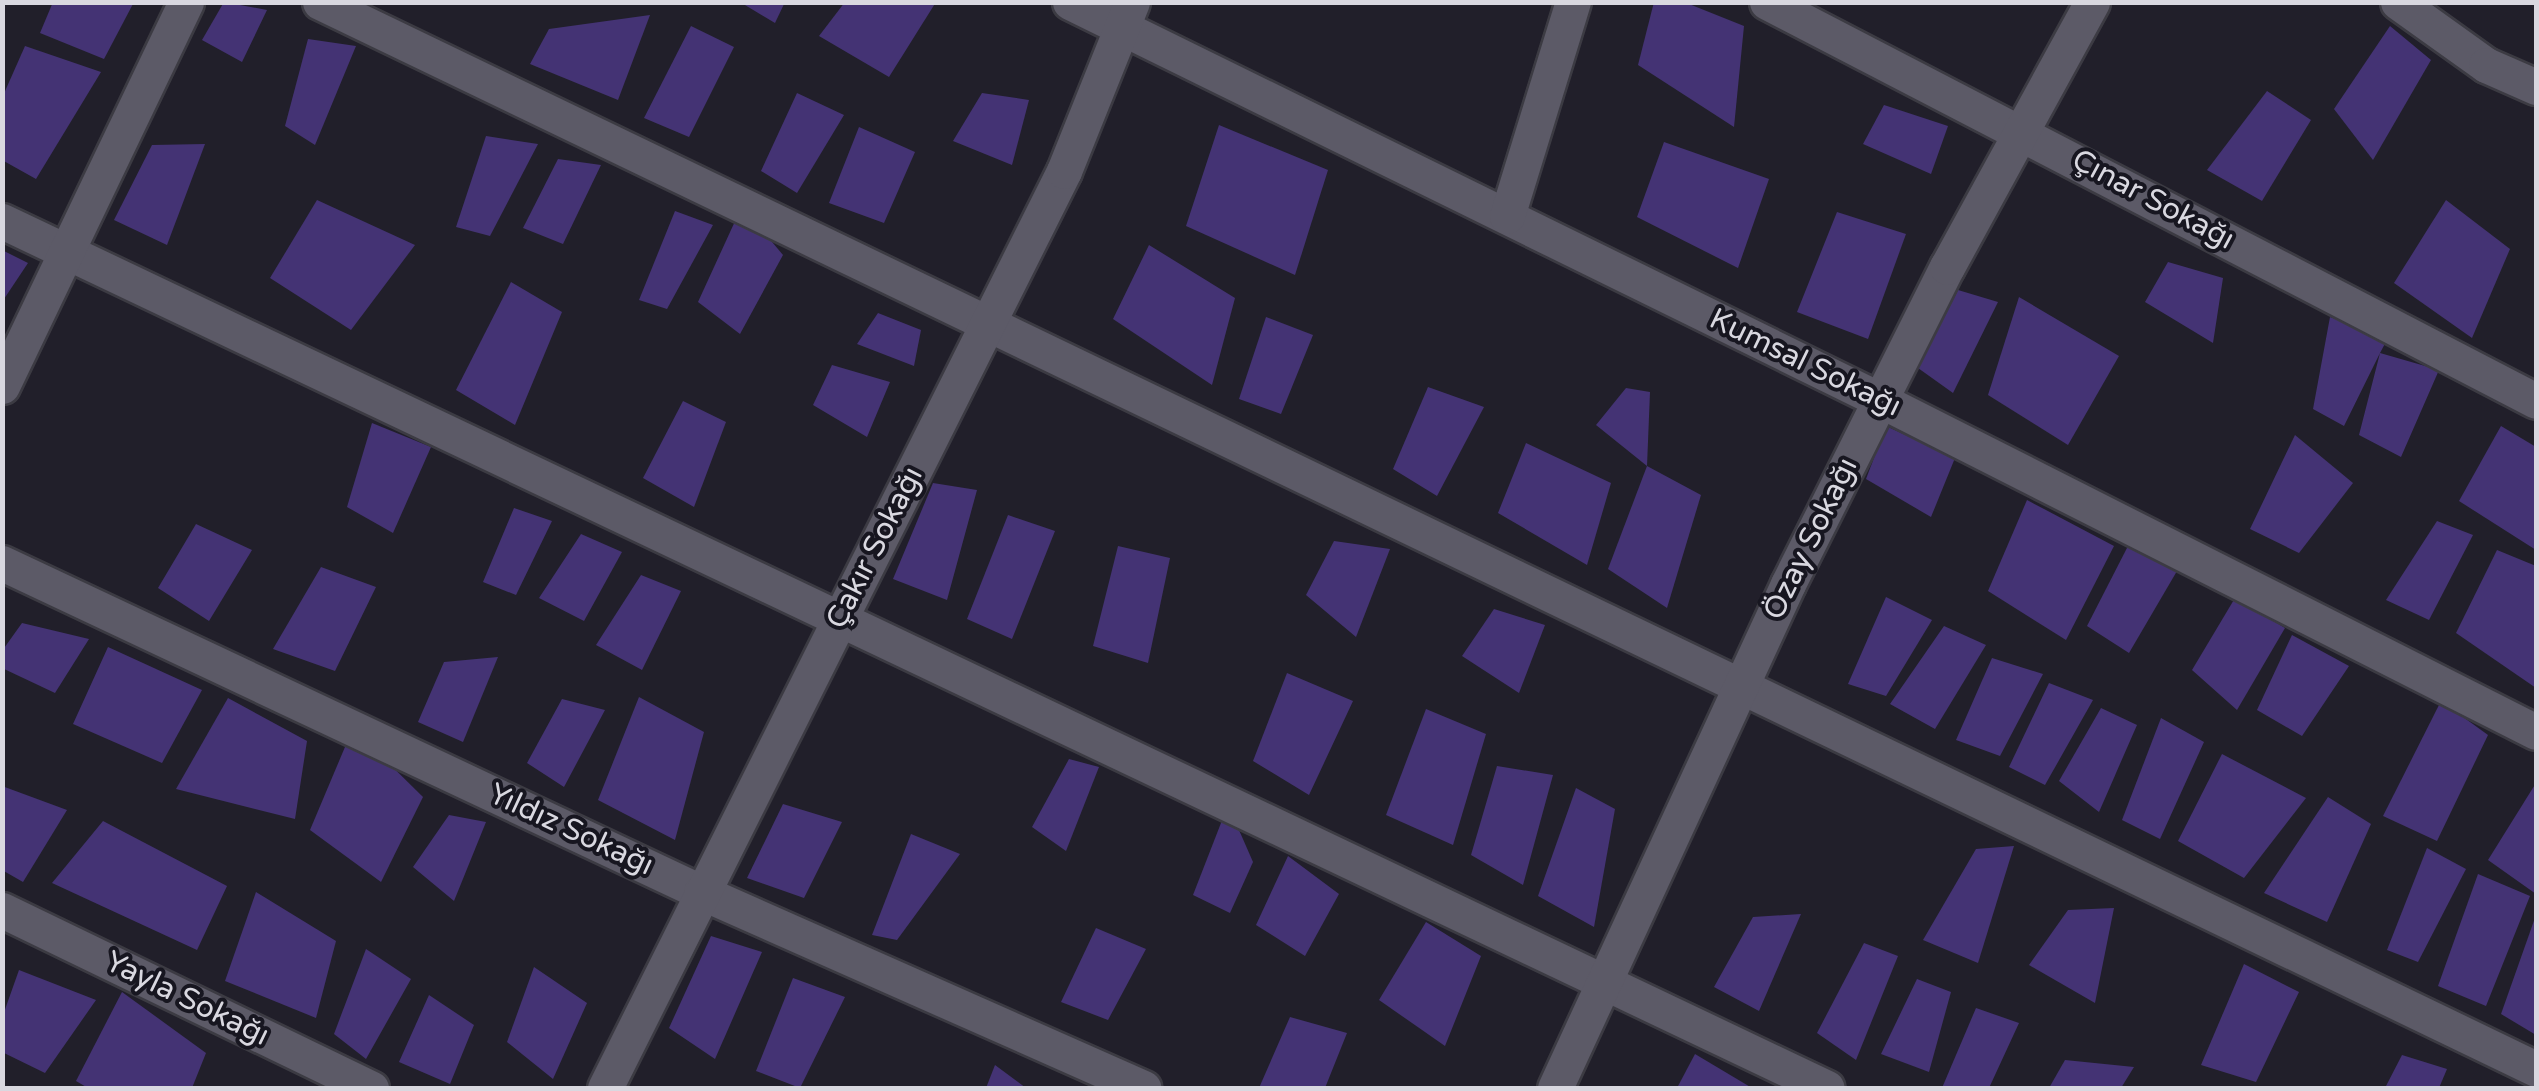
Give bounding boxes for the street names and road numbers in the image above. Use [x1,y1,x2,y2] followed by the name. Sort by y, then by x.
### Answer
[2066,142,2240,258] street label: Çınar Sokağı
[1703,301,1907,425] street label: Kumsal Sokağı
[1756,452,1866,626] street label: Özay Sokağı
[819,461,931,635] street label: Çakır Sokağı
[483,776,659,884] street label: Yıldız Sokağı
[99,944,275,1054] street label: Yayla Sokağı

